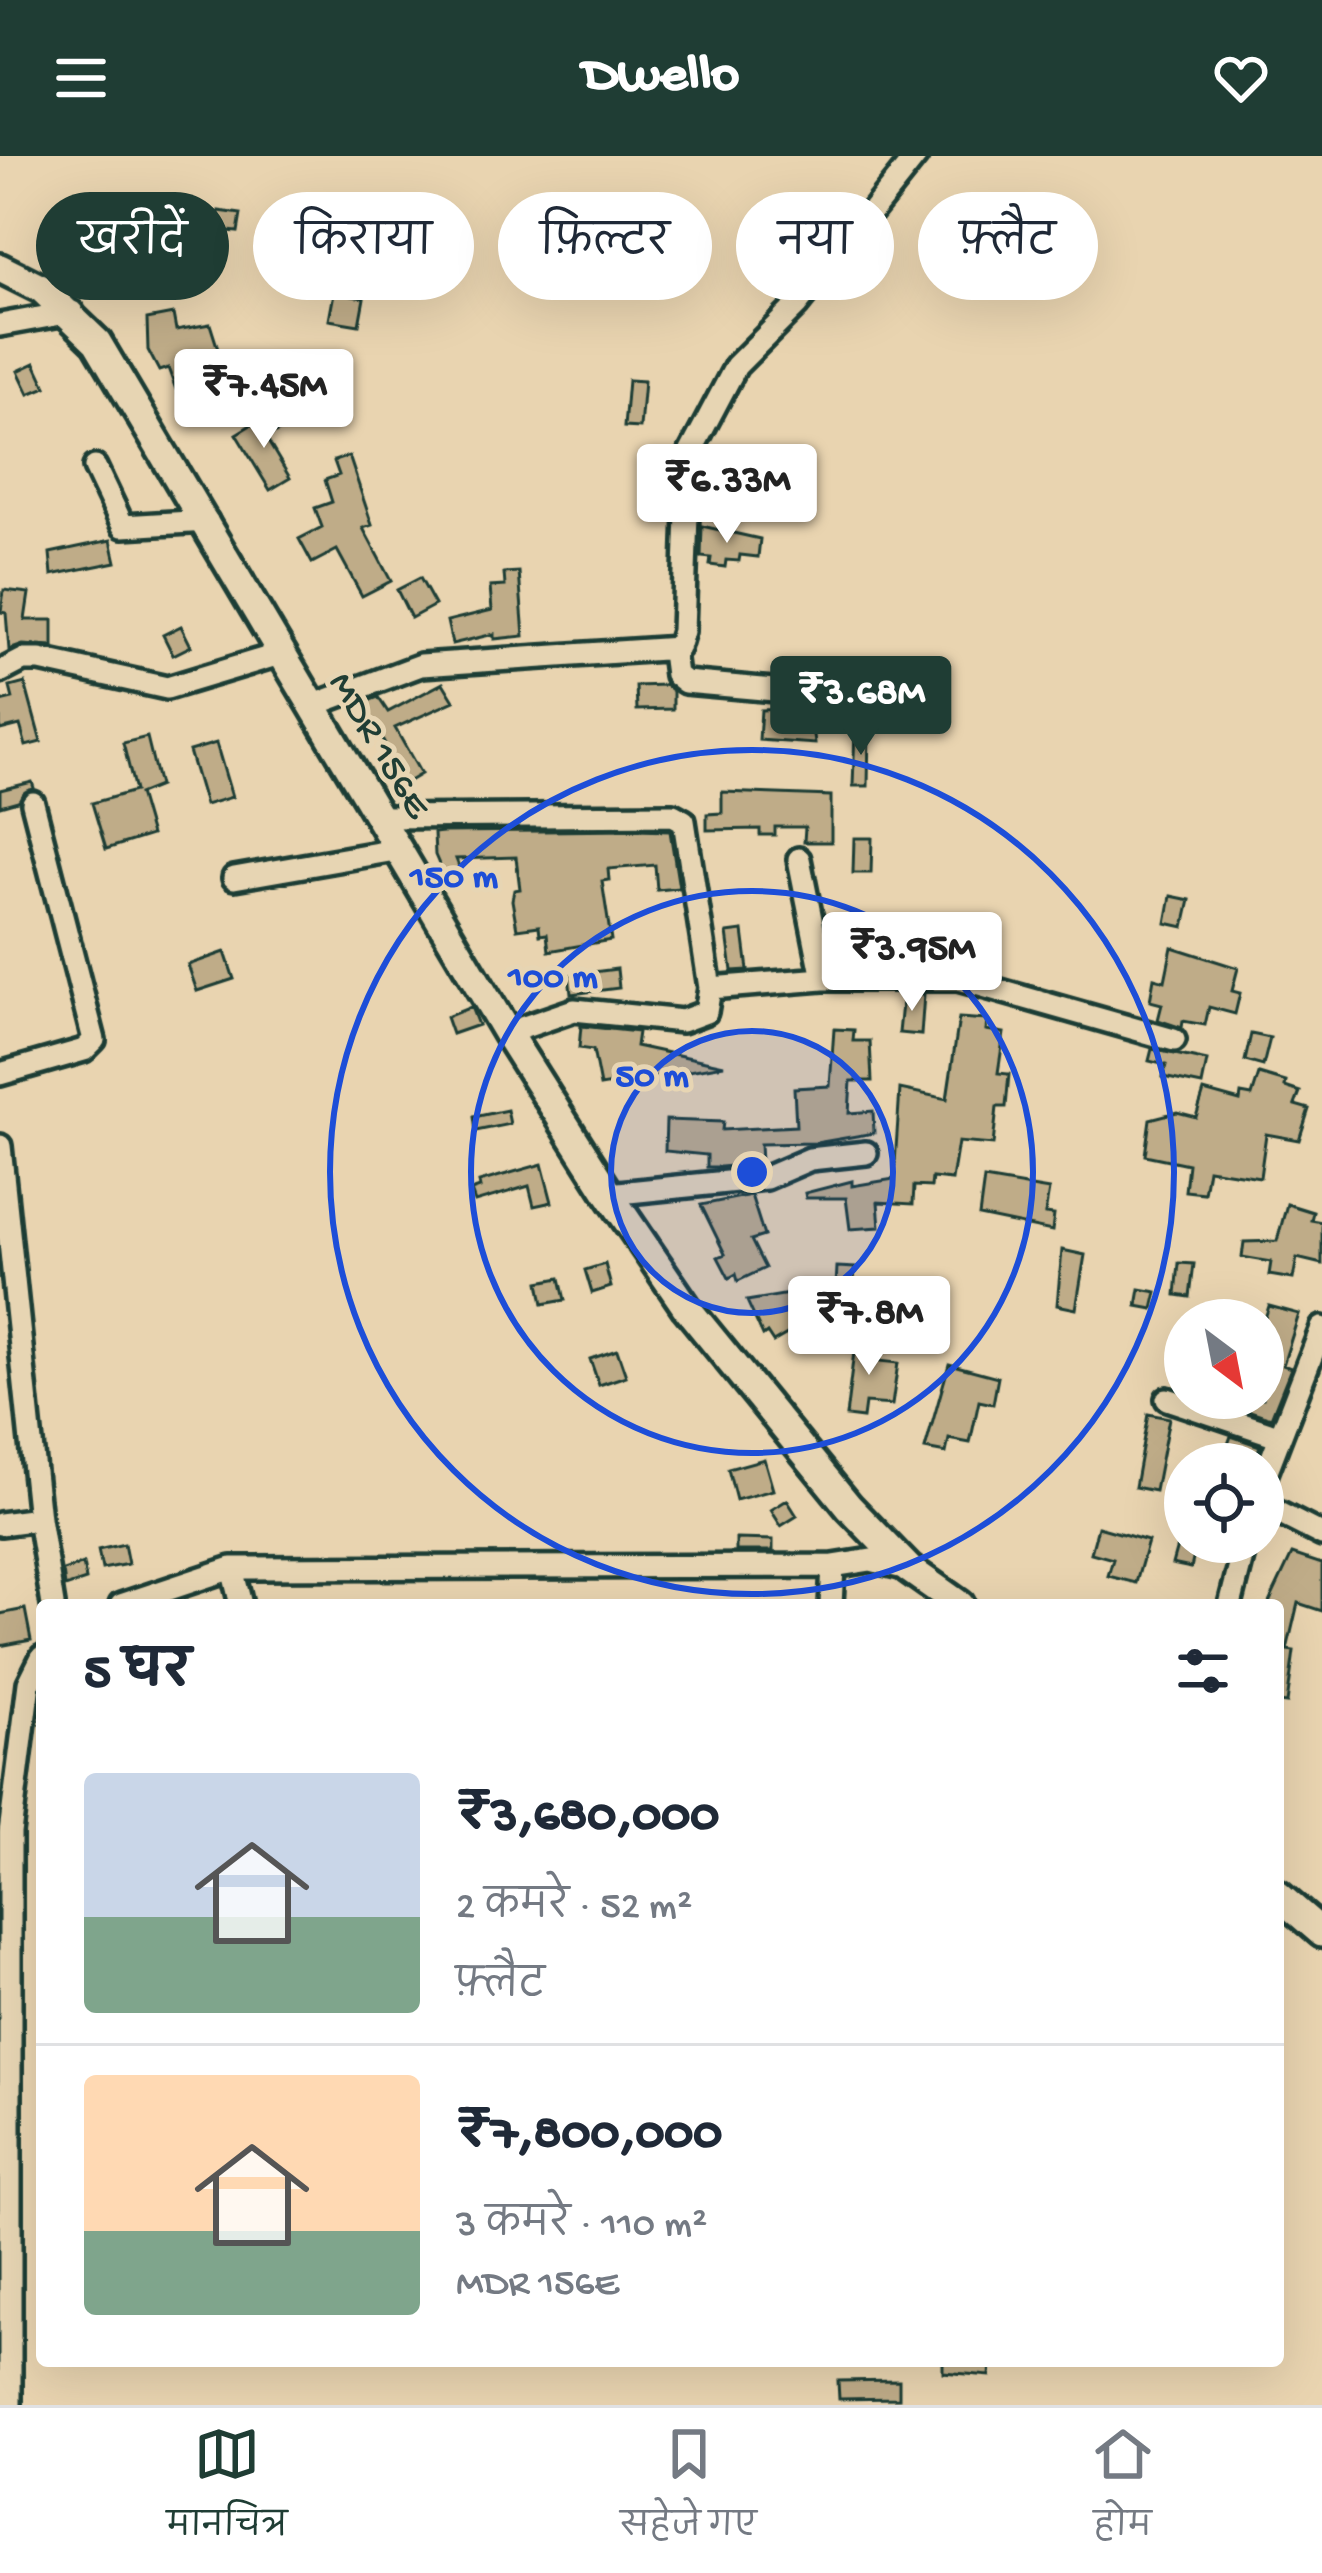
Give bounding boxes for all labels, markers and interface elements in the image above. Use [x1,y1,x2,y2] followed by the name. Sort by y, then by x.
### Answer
[48,45,114,111] icon: menu
[1208,45,1274,111] icon: heart
[583,46,739,110] text: Dwello
[36,192,229,300] chip: खरीदें
[253,192,474,300] chip: किराया
[498,192,712,300] chip: फ़िल्टर
[736,192,894,300] chip: नया
[918,192,1098,300] chip: फ़्लैट
[166,349,362,451] pin: ₹7.45M
[201,365,327,411] text: ₹7.45M
[629,444,825,546] pin: ₹6.33M
[664,460,790,506] text: ₹6.33M
[763,656,959,758] pin: ₹3.68M
[315,665,439,830] street label: MDR 156E
[797,672,925,718] text: ₹3.68M
[408,858,498,901] text: 150 m
[814,912,1010,1014] pin: ₹3.95M
[849,928,975,974] text: ₹3.95M
[506,958,598,1001] text: 100 m
[615,1057,689,1100] text: 50 m
[731,1151,773,1193] centre of rings
[785,1276,953,1378] pin: ₹7.8M
[815,1292,923,1338] text: ₹7.8M
[1164,1299,1284,1419] north arrow
[1164,1299,1284,1563] map controls
[1164,1443,1284,1563] button: locate
[1170,1638,1236,1704] icon: filters
[84,1646,191,1706] text: 5 घर
[456,1789,719,1849] text: ₹3,680,000
[180,1821,324,1965] icon: home
[456,1886,692,1932] text: 2 कमरे · 52 m²
[456,1965,545,2011] text: फ़्लैट
[456,2107,722,2167] text: ₹7,800,000
[180,2123,324,2267] icon: home
[456,2204,707,2250] text: 3 कमरे · 110 m²
[456,2263,618,2309] text: MDR 156E
[166,2421,287,2560] tab: मानचित्र
[620,2421,757,2560] tab: सहेजे गए
[1090,2421,1156,2560] tab: होम

